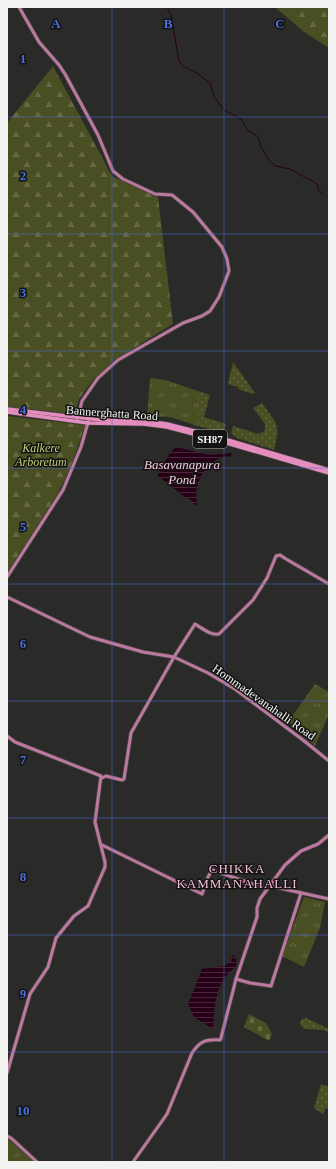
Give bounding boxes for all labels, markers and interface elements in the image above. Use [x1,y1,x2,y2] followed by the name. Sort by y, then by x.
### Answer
[51,16,61,31] text: A
[164,16,173,31] text: B
[275,16,285,31] text: C
[20,51,26,66] text: 1
[20,168,26,183] text: 2
[20,285,27,300] text: 3
[20,402,27,417] text: 4
[66,403,158,423] street label: Bannerghatta Road
[193,430,227,448] road number: SH87
[14,441,67,469] park label: Kalkere Arboretum
[144,457,220,487] water label: Basavanapura Pond
[20,519,27,534] text: 5
[20,636,27,651] text: 6
[210,661,318,743] street label: Hommadevanahalli Road
[20,752,27,767] text: 7
[176,861,298,891] district label: CHIKKA KAMMANAHALLI
[20,869,27,884] text: 8
[20,986,27,1001] text: 9
[17,1103,30,1118] text: 10

